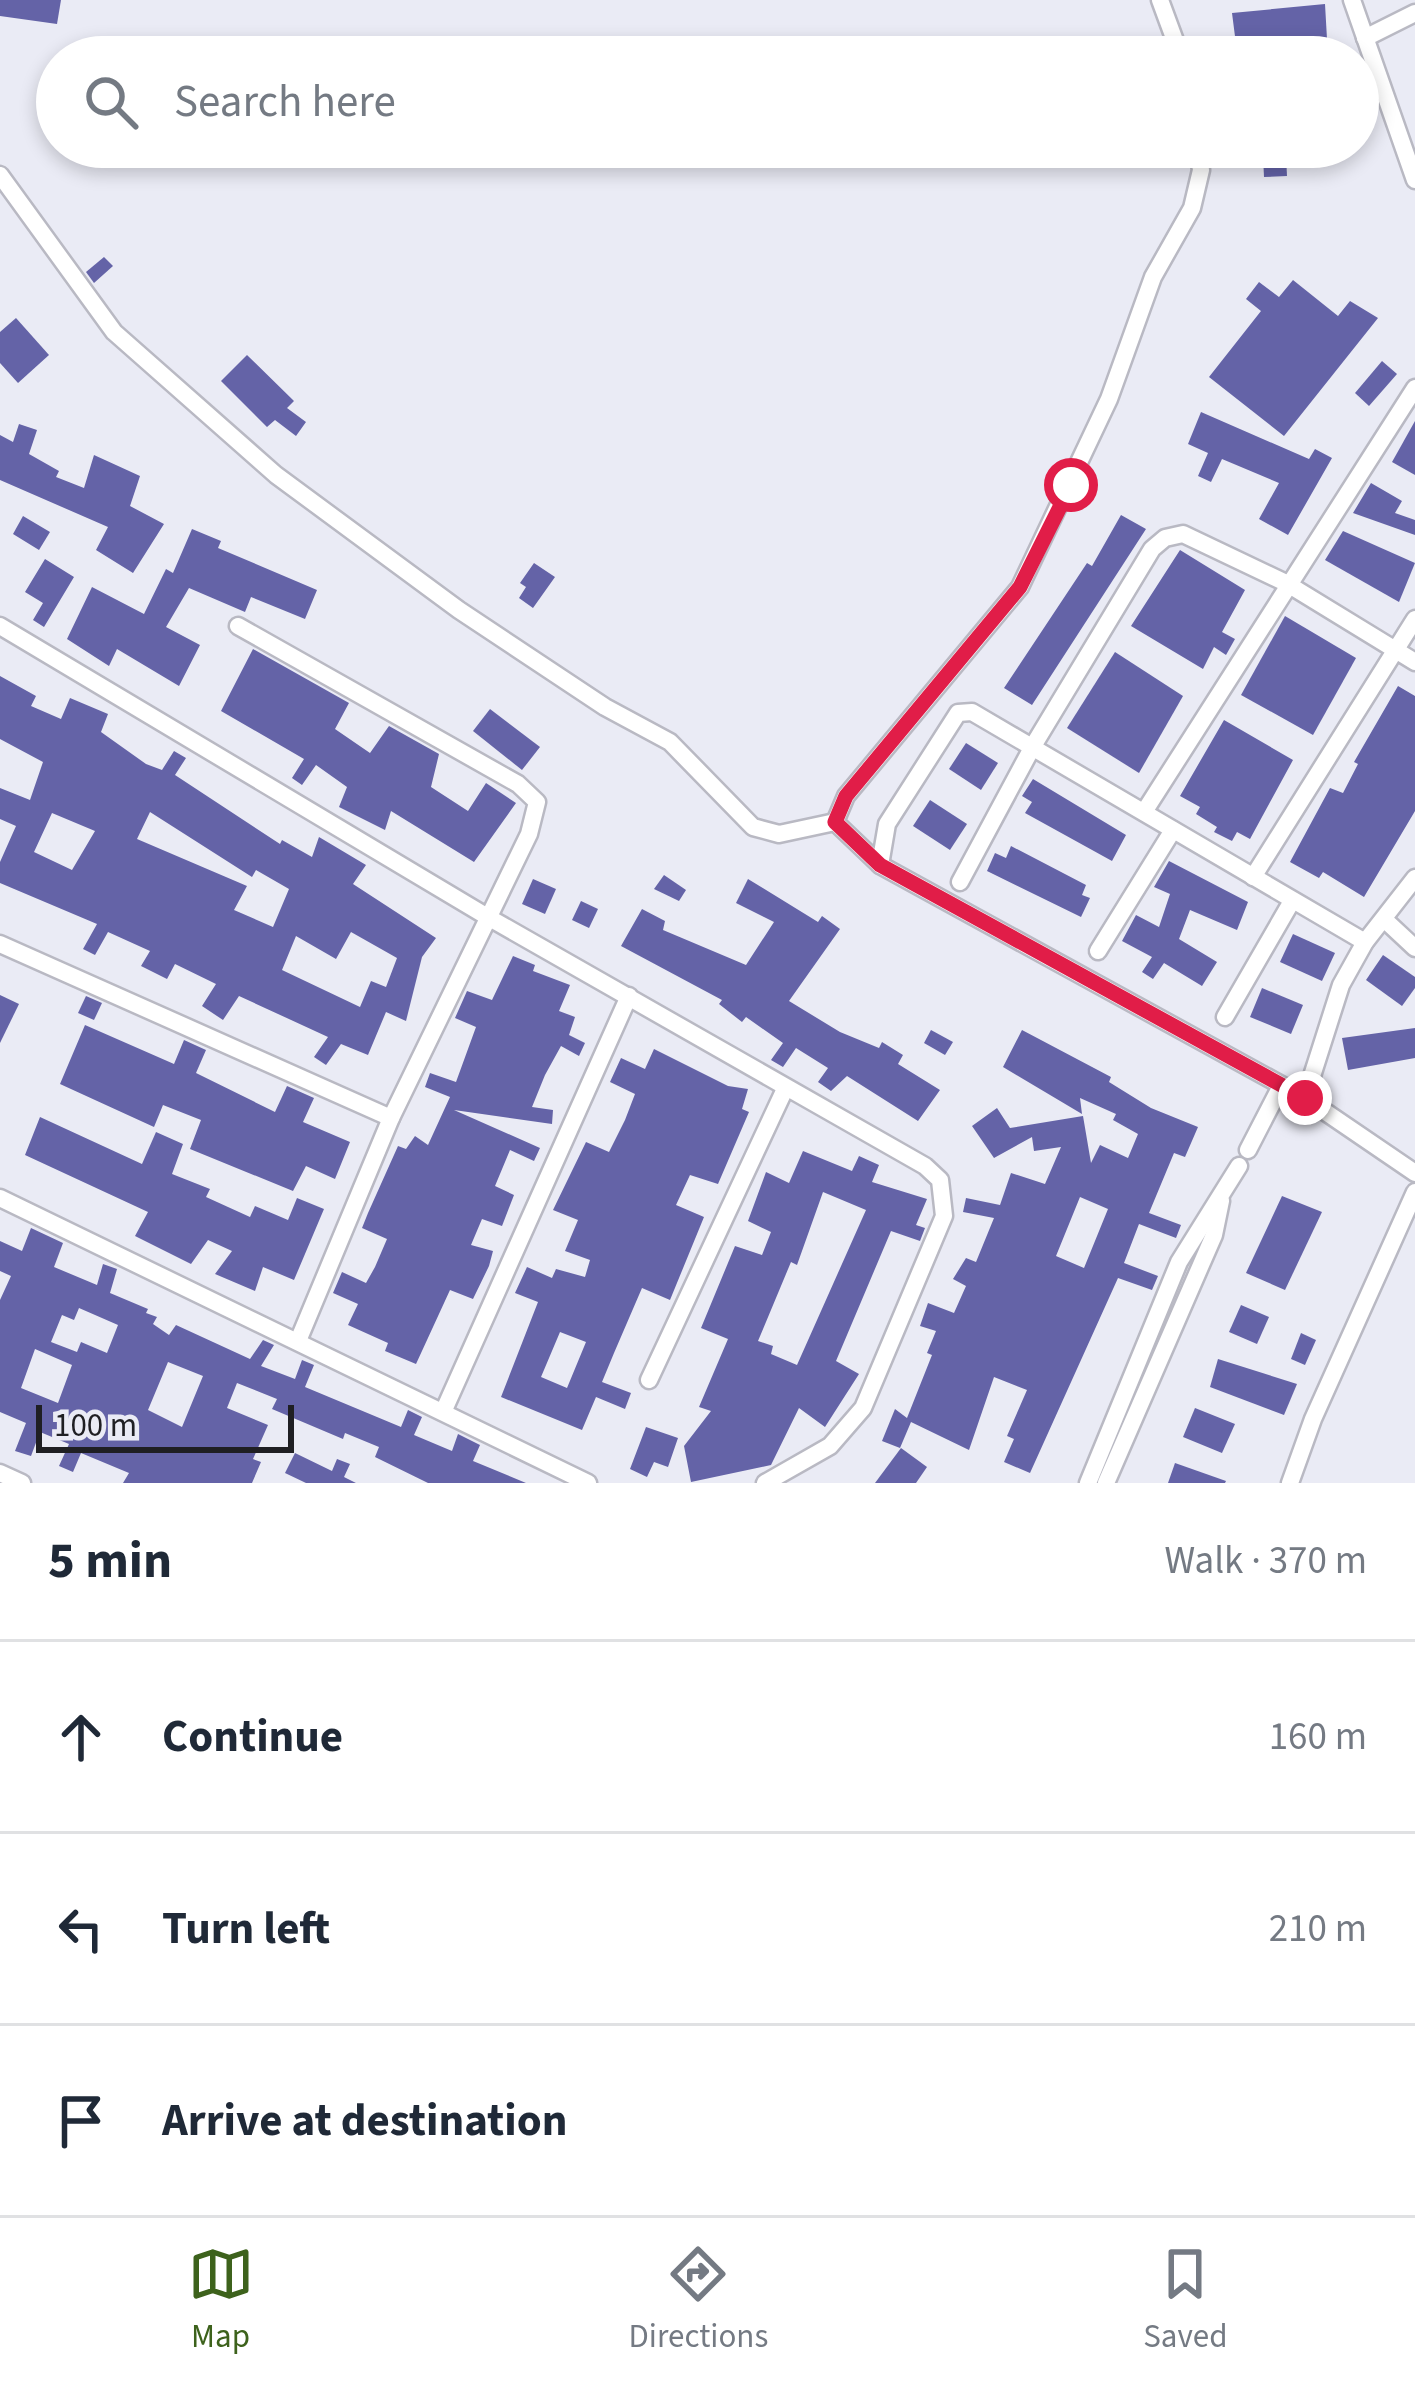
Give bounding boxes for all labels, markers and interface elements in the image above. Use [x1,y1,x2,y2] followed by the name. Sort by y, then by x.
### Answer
[36,36,1379,168] search box
[78,69,144,135] icon: search
[174,70,396,134] text: Search here
[1044,458,1098,512] route start
[1278,1071,1332,1125] route end
[36,1399,294,1452] scale bar
[54,1402,137,1449] text: 100 m
[48,1525,172,1597] text: 5 min
[1164,1533,1367,1589] text: Walk · 370 m
[48,1704,114,1770] icon: ahead
[162,1705,343,1769] text: Continue
[1269,1709,1367,1765] text: 160 m
[48,1896,114,1962] icon: left
[162,1897,330,1961] text: Turn left
[1269,1901,1367,1957] text: 210 m
[48,2088,114,2154] icon: arrive
[162,2089,567,2153] text: Arrive at destination
[188,2241,254,2360] tab: Map
[629,2241,768,2360] tab: Directions
[1143,2241,1227,2360] tab: Saved

